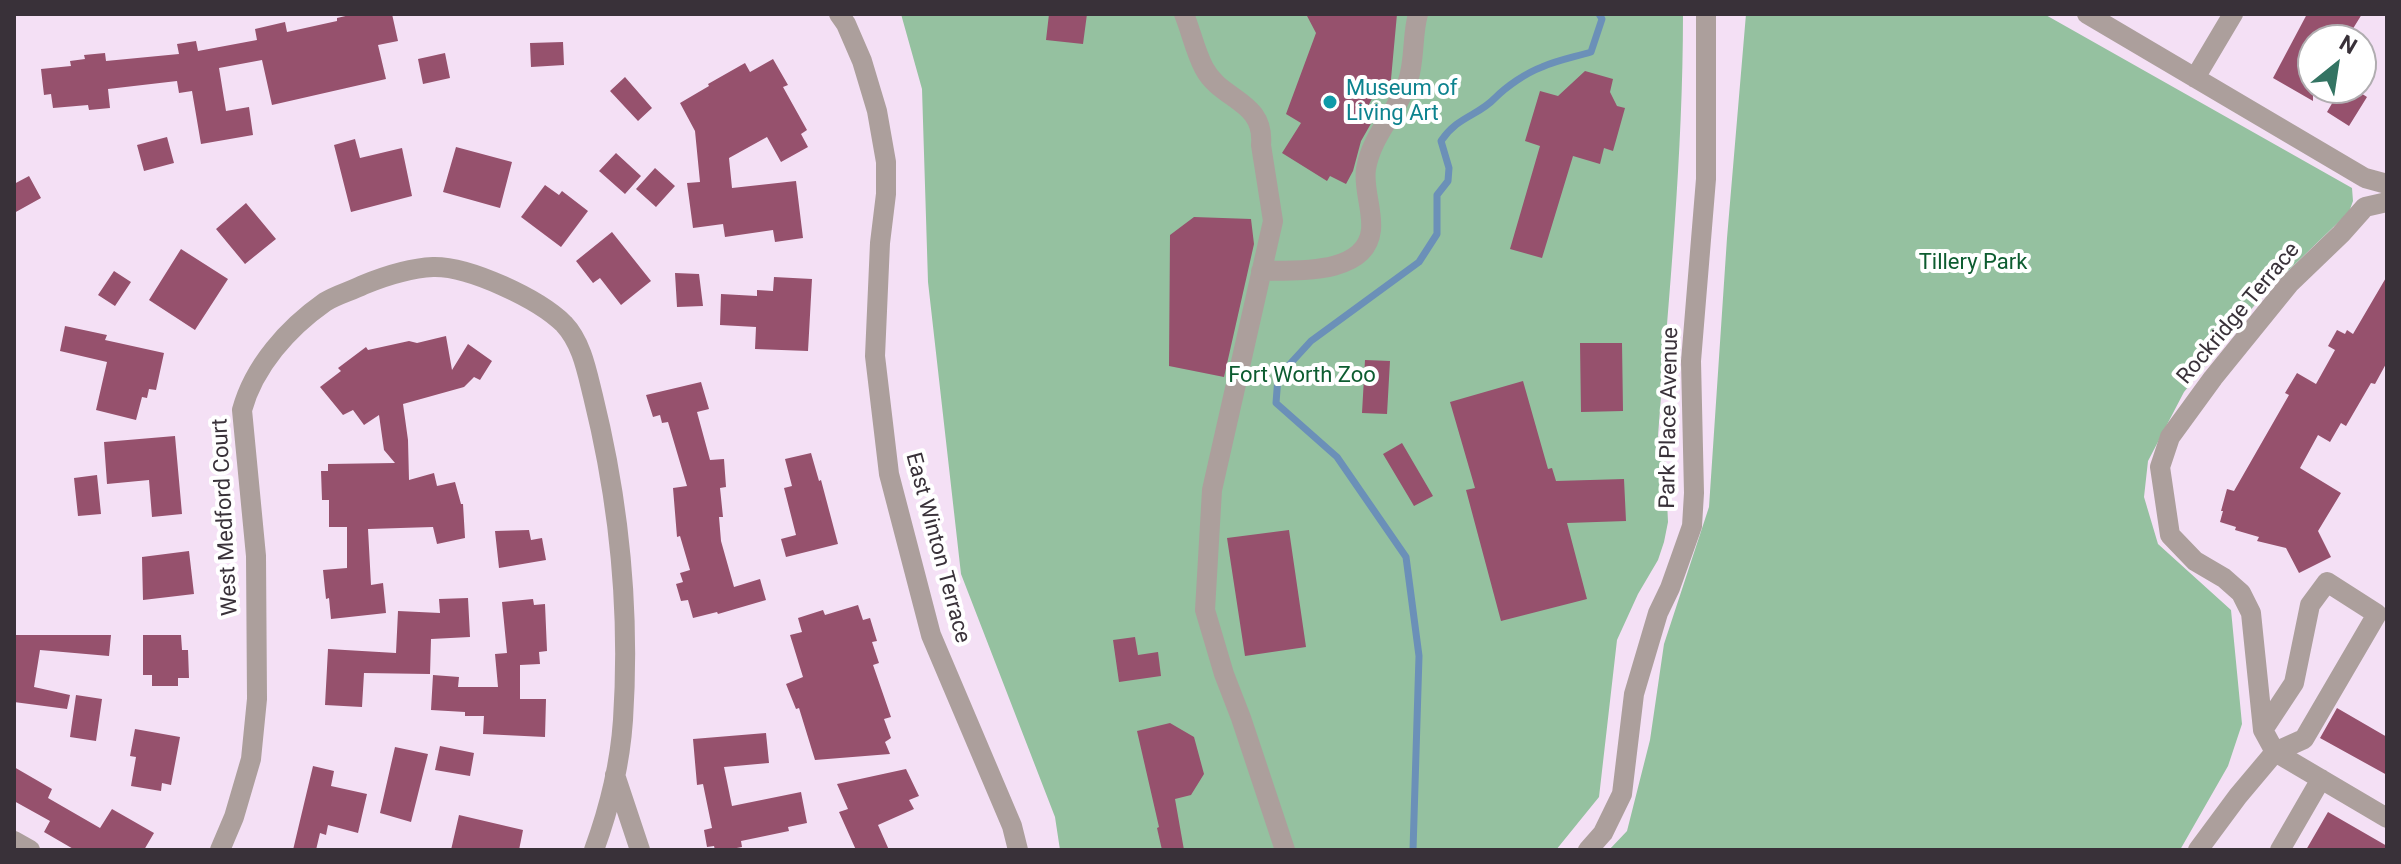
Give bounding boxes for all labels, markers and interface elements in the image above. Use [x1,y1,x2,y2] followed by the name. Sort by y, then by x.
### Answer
[2297,24,2377,104] north arrow
[2335,30,2361,59] text: N
[1346,76,1457,128] place label: Museum of Living Art
[1321,93,1339,111] marker: Museum of Living Art
[2172,238,2306,390] street label: Rockridge Terrace
[1919,250,2027,276] park label: Tillery Park
[1655,327,1685,509] street label: Park Place Avenue
[1228,363,1376,389] park label: Fort Worth Zoo
[208,418,244,616] street label: West Medford Court
[899,450,975,646] street label: East Winton Terrace

